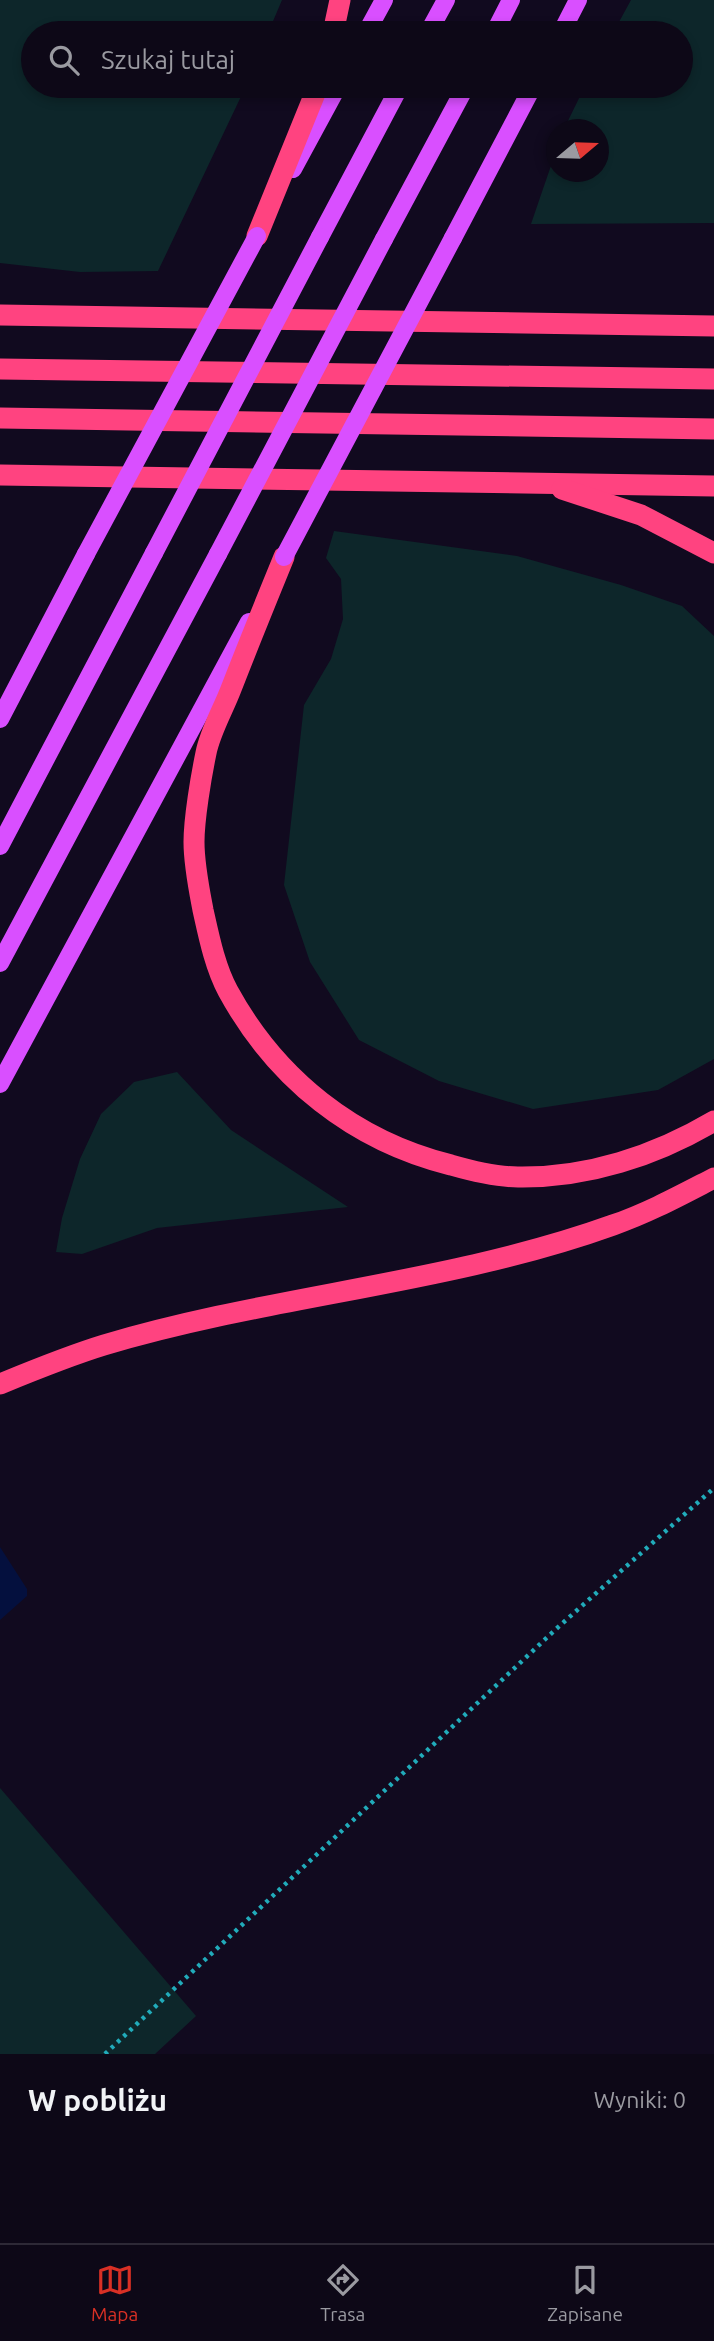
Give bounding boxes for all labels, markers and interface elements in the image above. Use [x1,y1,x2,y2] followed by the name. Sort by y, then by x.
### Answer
[21,21,693,98] search box
[45,41,83,79] icon: search
[101,45,235,74] text: Szukaj tutaj
[546,119,609,182] north arrow
[28,2083,167,2117] text: W pobliżu
[594,2087,686,2112] text: Wyniki: 0
[91,2261,138,2325] tab: Mapa
[320,2261,365,2325] tab: Trasa
[547,2261,623,2325] tab: Zapisane

